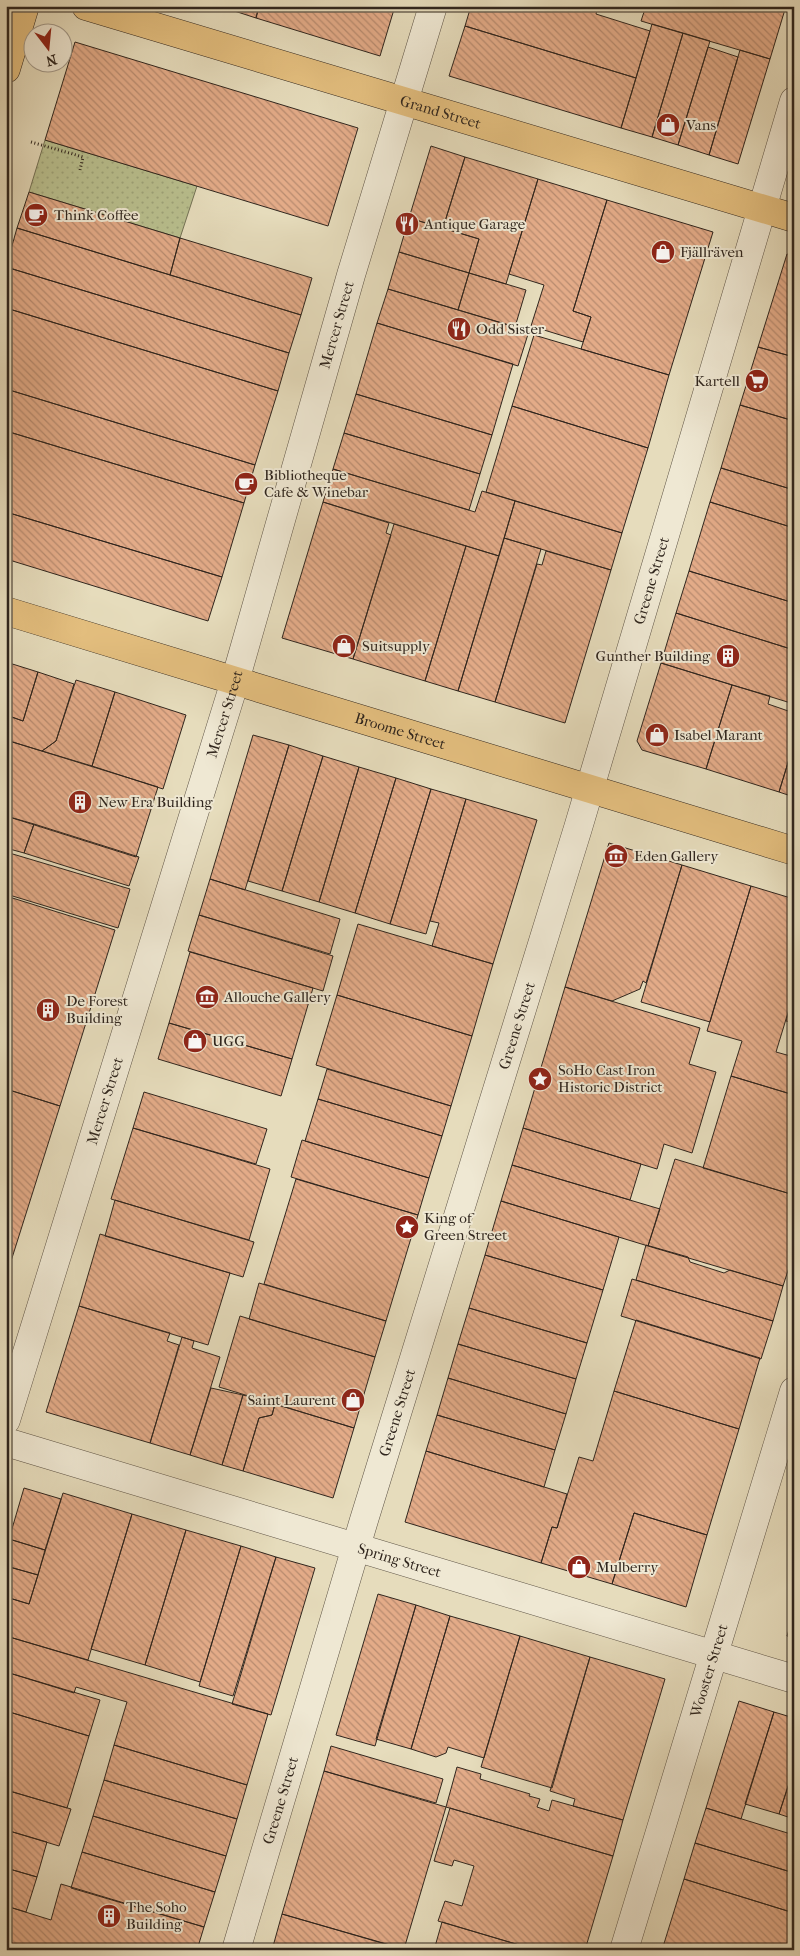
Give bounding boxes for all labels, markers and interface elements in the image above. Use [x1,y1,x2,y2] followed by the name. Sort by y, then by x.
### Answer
[22,22,72,72] north arrow
[44,50,59,70] text: N
[398,92,484,133] street label: Grand Street
[655,112,681,138] shop icon: Vans
[685,116,716,134] place label: Vans
[23,202,49,228] cafe icon: Think Coffee
[54,206,139,224] place label: Think Coffee
[394,211,420,237] restaurant icon: Antique Garage
[423,215,526,233] place label: Antique Garage
[650,239,676,265] shop icon: Fjällräven
[680,243,744,261] place label: Fjällräven
[316,278,358,371] street label: Mercer Street
[446,316,472,342] restaurant icon: Odd Sister
[476,320,545,338] place label: Odd Sister
[744,368,770,394] supermarket icon: Kartell
[695,372,740,390] place label: Kartell
[264,466,369,501] place label: Bibliotheque Cafe & Winebar
[233,471,259,497] cafe icon: Bibliotheque Cafe & Winebar
[630,534,673,627] street label: Greene Street
[331,633,357,659] shop icon: Suitsupply
[362,637,431,655] place label: Suitsupply
[715,643,741,669] building icon: Gunther Building
[596,647,711,665] place label: Gunther Building
[203,668,247,760] street label: Mercer Street
[353,709,448,754] street label: Broome Street
[644,722,670,748] shop icon: Isabel Marant
[674,726,763,744] place label: Isabel Marant
[67,789,93,815] building icon: New Era Building
[98,793,214,811] place label: New Era Building
[603,843,629,869] museum icon: Eden Gallery
[634,847,719,865] place label: Eden Gallery
[495,979,539,1072] street label: Greene Street
[194,984,220,1010] museum icon: Allouche Gallery
[223,988,332,1006] place label: Allouche Gallery
[66,992,129,1027] place label: De Forest Building
[35,997,61,1023] building icon: De Forest Building
[182,1028,208,1054] shop icon: UGG
[212,1032,245,1050] place label: UGG
[83,1054,127,1147] street label: Mercer Street
[558,1061,663,1096] place label: SoHo Cast Iron Historic District
[527,1066,553,1092] place icon: SoHo Cast Iron Historic District
[424,1209,508,1244] place label: King of Green Street
[394,1214,420,1240] place icon: King of Green Street
[375,1366,419,1459] street label: Greene Street
[340,1387,366,1413] shop icon: Saint Laurent
[248,1391,337,1409] place label: Saint Laurent
[356,1539,444,1582] street label: Spring Street
[566,1554,592,1580] shop icon: Mulberry
[596,1558,659,1576] place label: Mulberry
[686,1621,732,1720] street label: Wooster Street
[259,1754,302,1847] street label: Greene Street
[126,1898,187,1933] place label: The Soho Building
[96,1903,122,1929] building icon: The Soho Building

